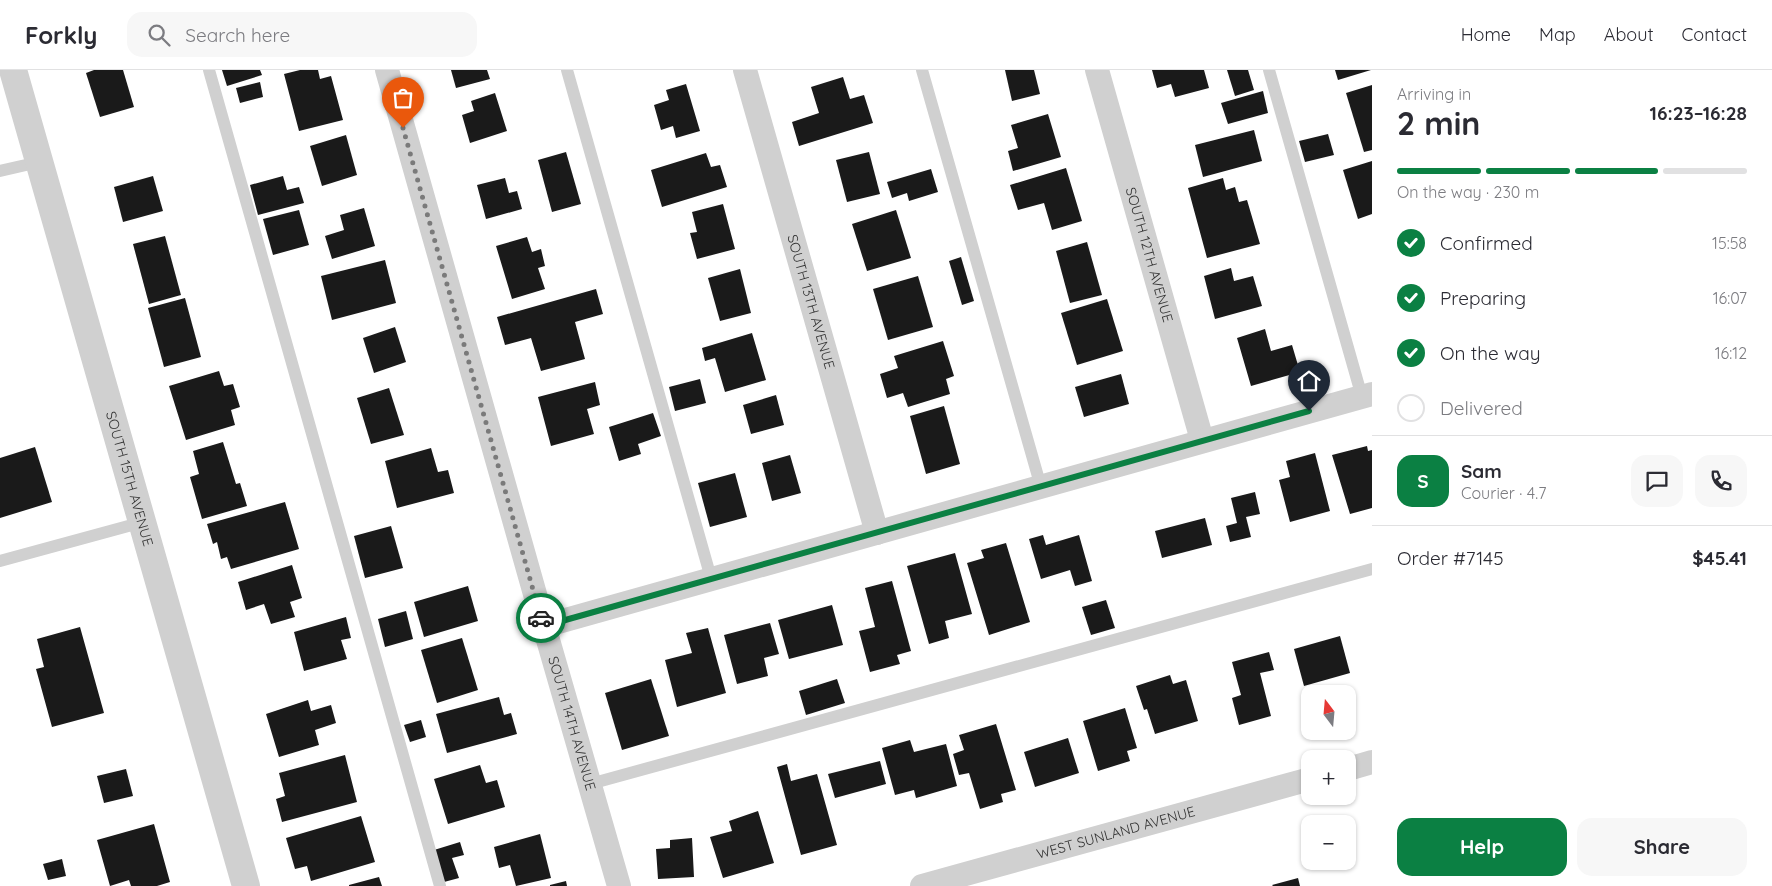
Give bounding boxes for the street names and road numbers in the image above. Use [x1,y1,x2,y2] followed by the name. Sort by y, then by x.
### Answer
[1122,185,1177,324] street label: SOUTH 12TH AVENUE
[783,232,839,371] street label: SOUTH 13TH AVENUE
[102,409,157,548] street label: SOUTH 15TH AVENUE
[544,654,600,793] street label: SOUTH 14TH AVENUE
[1035,802,1197,863] street label: WEST SUNLAND AVENUE

